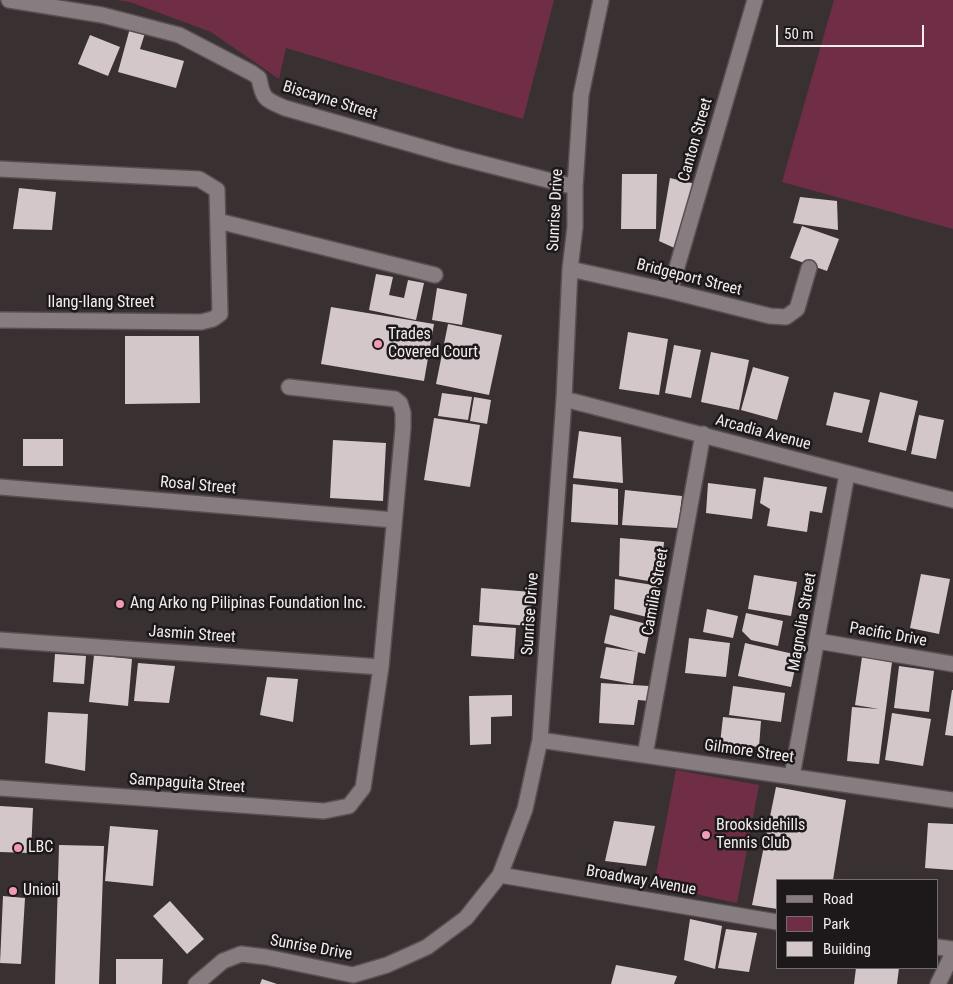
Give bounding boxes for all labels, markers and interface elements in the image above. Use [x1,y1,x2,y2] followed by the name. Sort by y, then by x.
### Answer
[778,15,926,47] scale bar
[784,25,814,43] text: 50 m
[280,78,380,124] street label: Biscayne Street
[675,96,717,184] street label: Canton Street
[544,168,568,252] street label: Sunrise Drive
[634,256,744,300] street label: Bridgeport Street
[47,293,155,313] street label: Ilang-Ilang Street
[388,325,478,363] place label: Trades Covered Court
[372,338,384,350] marker: Trades Covered Court
[713,411,813,455] street label: Arcadia Avenue
[159,473,237,499] street label: Rosal Street
[639,547,673,637] street label: Camilia Street
[785,571,821,673] street label: Magnolia Street
[519,572,543,656] street label: Sunrise Drive
[130,594,367,614] place label: Ang Arko ng Pilipinas Foundation Inc.
[114,598,126,610] marker: Ang Arko ng Pilipinas Foundation Inc.
[848,619,928,651] street label: Pacific Drive
[148,622,236,648] street label: Jasmin Street
[703,736,795,768] street label: Gilmore Street
[128,770,246,798] street label: Sampaguita Street
[716,816,805,854] place label: Brooksidehills Tennis Club
[700,829,712,841] marker: Brooksidehills Tennis Club
[28,838,53,858] place label: LBC
[12,842,24,854] marker: LBC
[584,862,698,900] street label: Broadway Avenue
[776,879,938,969] legend
[23,881,59,901] place label: Unioil
[7,885,19,897] marker: Unioil
[823,890,853,908] text: Road
[823,915,850,933] text: Park
[269,931,353,965] street label: Sunrise Drive
[823,940,871,958] text: Building

